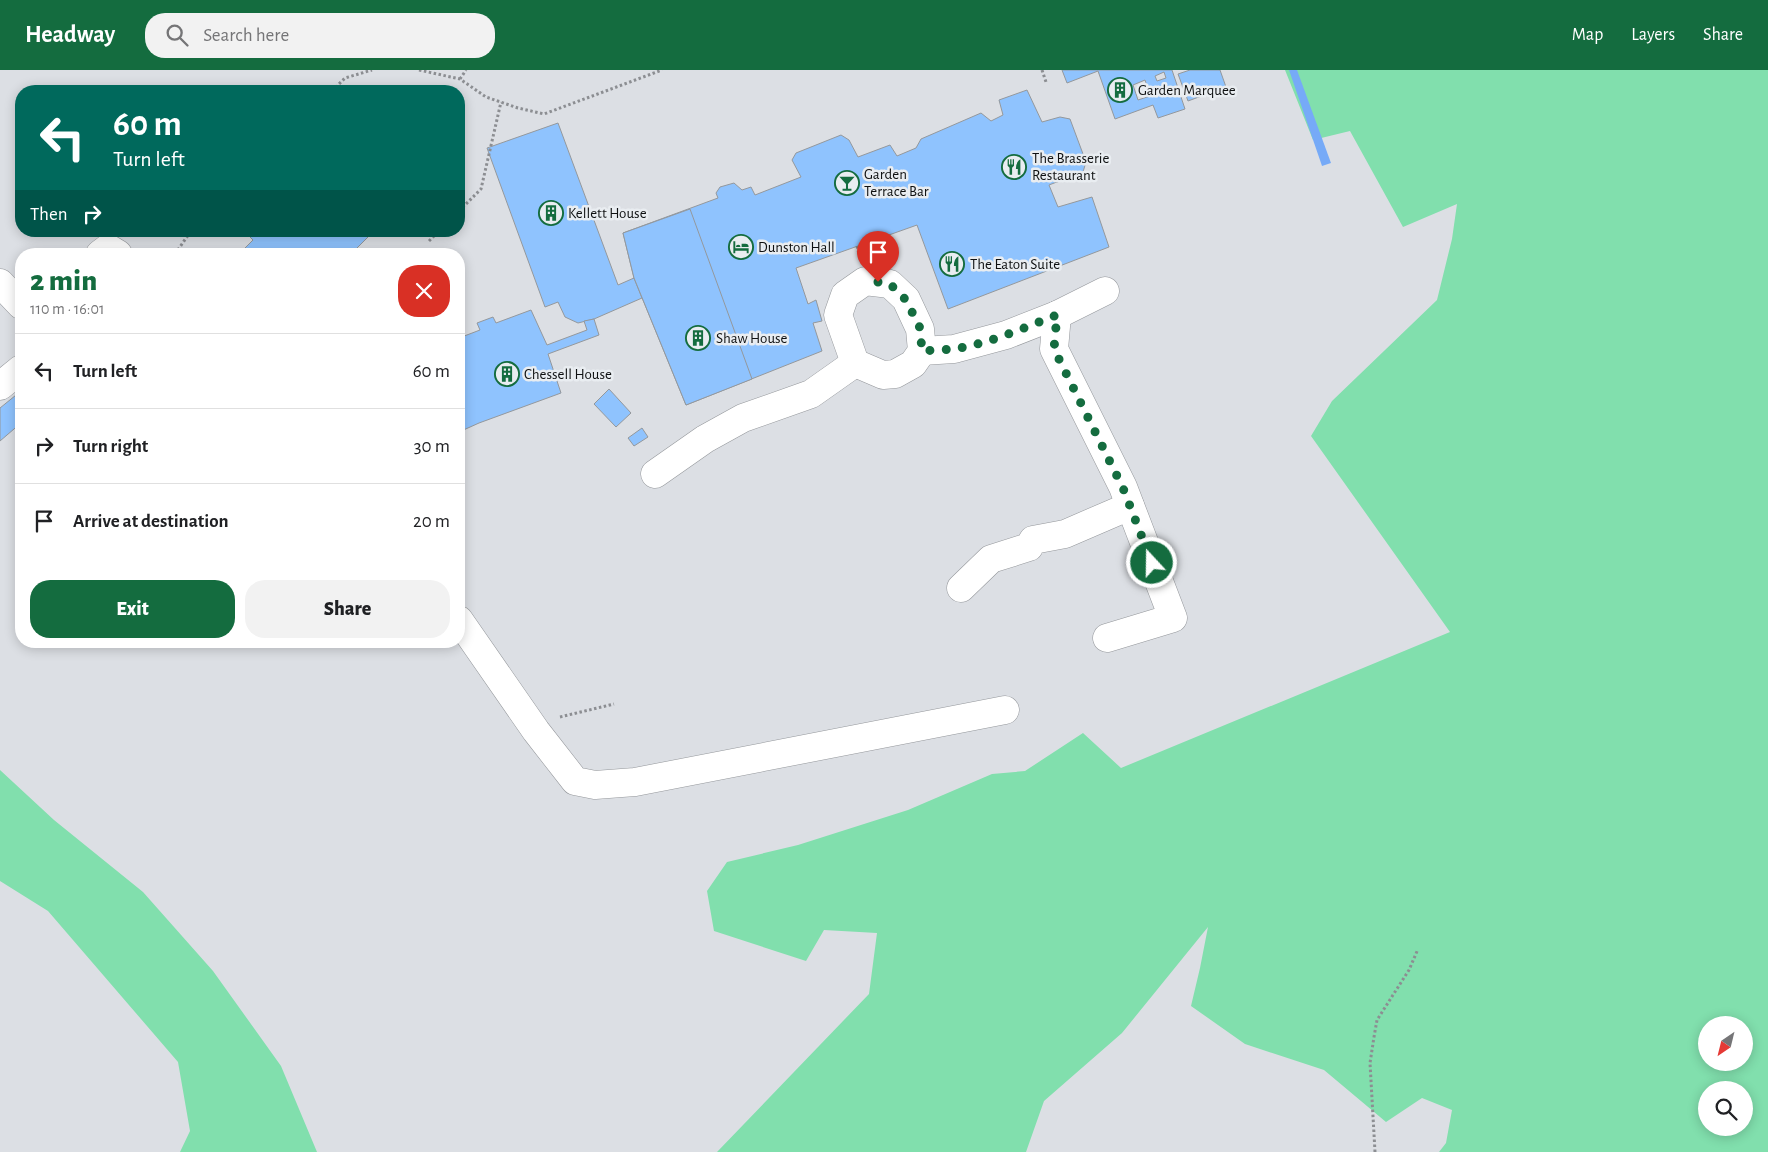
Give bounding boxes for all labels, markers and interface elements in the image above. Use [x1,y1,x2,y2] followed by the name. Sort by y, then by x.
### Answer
[145,13,495,58] search box
[163,21,191,49] icon: search
[25,23,115,47] text: Headway
[203,26,289,45] text: Search here
[1572,26,1603,44] text: Map
[1631,26,1675,44] text: Layers
[1703,26,1743,44] text: Share
[1107,77,1133,103] building icon: Garden Marquee
[1138,83,1236,98] place label: Garden Marquee
[30,105,95,170] icon: left
[113,107,182,142] text: 60 m
[113,148,185,170] text: Turn left
[1032,151,1109,183] place label: The Brasserie Restaurant
[1001,154,1027,180] restaurant icon: The Brasserie Restaurant
[864,167,929,199] place label: Garden Terrace Bar
[834,170,860,196] bar icon: Garden Terrace Bar
[78,200,106,228] icon: right
[538,200,564,226] building icon: Kellett House
[30,205,68,224] text: Then
[568,206,647,221] place label: Kellett House
[857,231,899,282] pin
[728,234,754,260] hotel icon: Dunston Hall
[864,238,892,266] icon: arrive
[758,240,835,255] place label: Dunston Hall
[939,251,965,277] restaurant icon: The Eaton Suite
[970,257,1060,272] place label: The Eaton Suite
[398,265,450,317] button: close
[30,266,97,296] text: 2 min
[30,301,104,317] text: 110 m · 16:01
[685,325,711,351] building icon: Shaw House
[716,331,788,346] place label: Shaw House
[30,357,58,385] icon: left
[494,361,520,387] building icon: Chessell House
[73,362,137,381] text: Turn left
[413,362,450,381] text: 60 m
[524,367,612,382] place label: Chessell House
[30,432,58,460] icon: right
[73,437,148,456] text: Turn right
[414,437,450,456] text: 30 m
[30,507,58,535] icon: arrive
[73,512,229,531] text: Arrive at destination
[413,512,450,531] text: 20 m
[1125,536,1177,588] position arrow
[30,580,235,638] button: Exit
[245,580,450,638] button: Share
[1698,1016,1752,1071] north arrow
[1698,1016,1753,1136] map controls
[1698,1081,1753,1136] button: search

